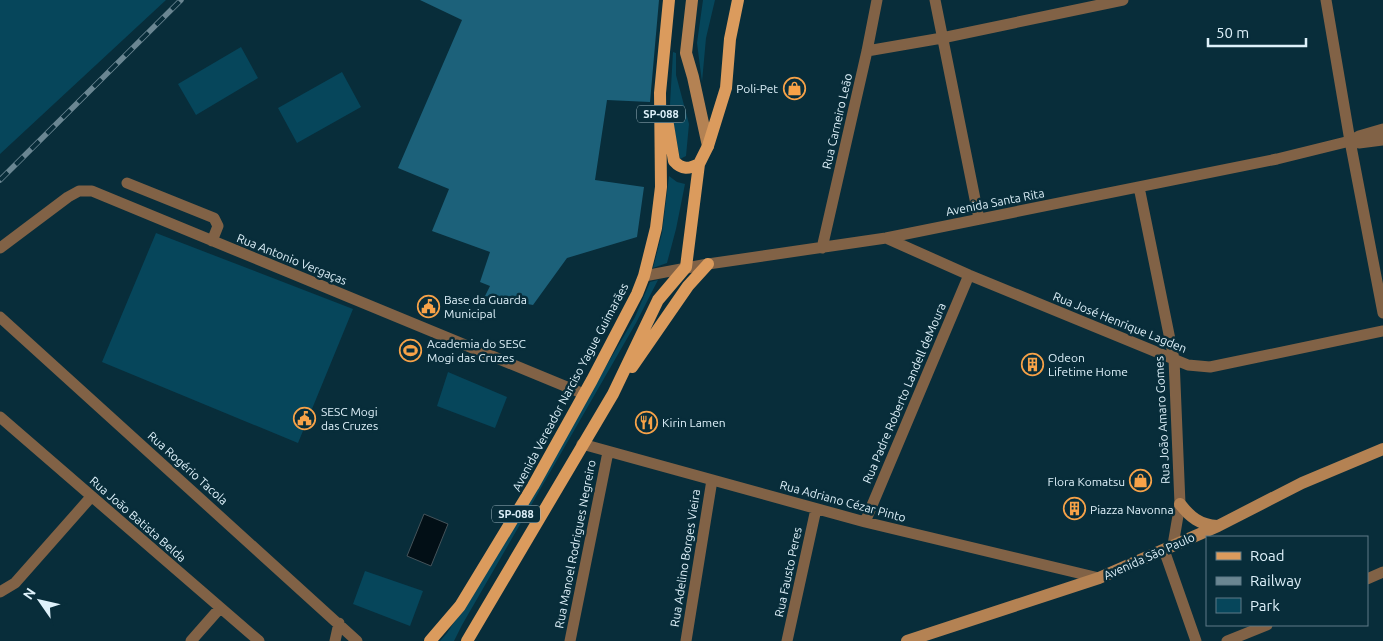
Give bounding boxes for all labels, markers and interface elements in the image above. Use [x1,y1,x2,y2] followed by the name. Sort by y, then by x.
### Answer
[1208,15,1306,47] scale bar
[1216,24,1249,41] text: 50 m
[820,72,854,170] street label: Rua Carneiro Leão
[782,76,806,100] shop icon: Poli-Pet
[736,82,778,95] place label: Poli-Pet
[637,106,685,122] road number: SP-088
[945,186,1045,218] street label: Avenida Santa Rita
[235,231,349,287] street label: Rua Antonio Vergaças
[509,281,631,493] street label: Avenida Vereador Narciso Yague Guimarães
[1051,289,1189,355] street label: Rua José Henrique Lagden
[444,293,527,320] place label: Base da Guarda Municipal
[416,294,440,318] public building icon: Base da Guarda Municipal
[860,301,948,485] street label: Rua Padre Roberto Landell deMoura
[427,337,526,364] place label: Academia do SESC Mogi das Cruzes
[399,338,423,362] sports icon: Academia do SESC Mogi das Cruzes
[1048,351,1128,378] place label: Odeon Lifetime Home
[1020,352,1044,376] building icon: Odeon Lifetime Home
[1152,356,1172,484] street label: Rua João Amaro Gomes
[321,405,378,432] place label: SESC Mogi das Cruzes
[293,406,317,430] public building icon: SESC Mogi das Cruzes
[634,410,658,434] restaurant icon: Kirin Lamen
[662,416,726,429] place label: Kirin Lamen
[145,429,231,507] street label: Rua Rogério Tacola
[552,459,598,629] street label: Rua Manoel Rodrigues Negreiro
[1129,469,1153,493] shop icon: Flora Komatsu
[87,474,189,564] street label: Rua João Batista Belda
[1048,475,1125,488] place label: Flora Komatsu
[779,478,907,524] street label: Rua Adriano Cézar Pinto
[668,488,702,628] street label: Rua Adelino Borges Vieira
[1062,497,1086,521] building icon: Piazza Navonna
[1090,503,1174,516] place label: Piazza Navonna
[492,506,540,522] road number: SP-088
[772,526,804,618] street label: Rua Fausto Peres
[1101,530,1197,582] street label: Avenida São Paulo
[1206,536,1368,626] legend
[1250,547,1285,564] text: Road
[1250,572,1301,589] text: Railway
[15,576,65,626] north arrow
[20,585,39,603] text: N
[1250,597,1280,614] text: Park

